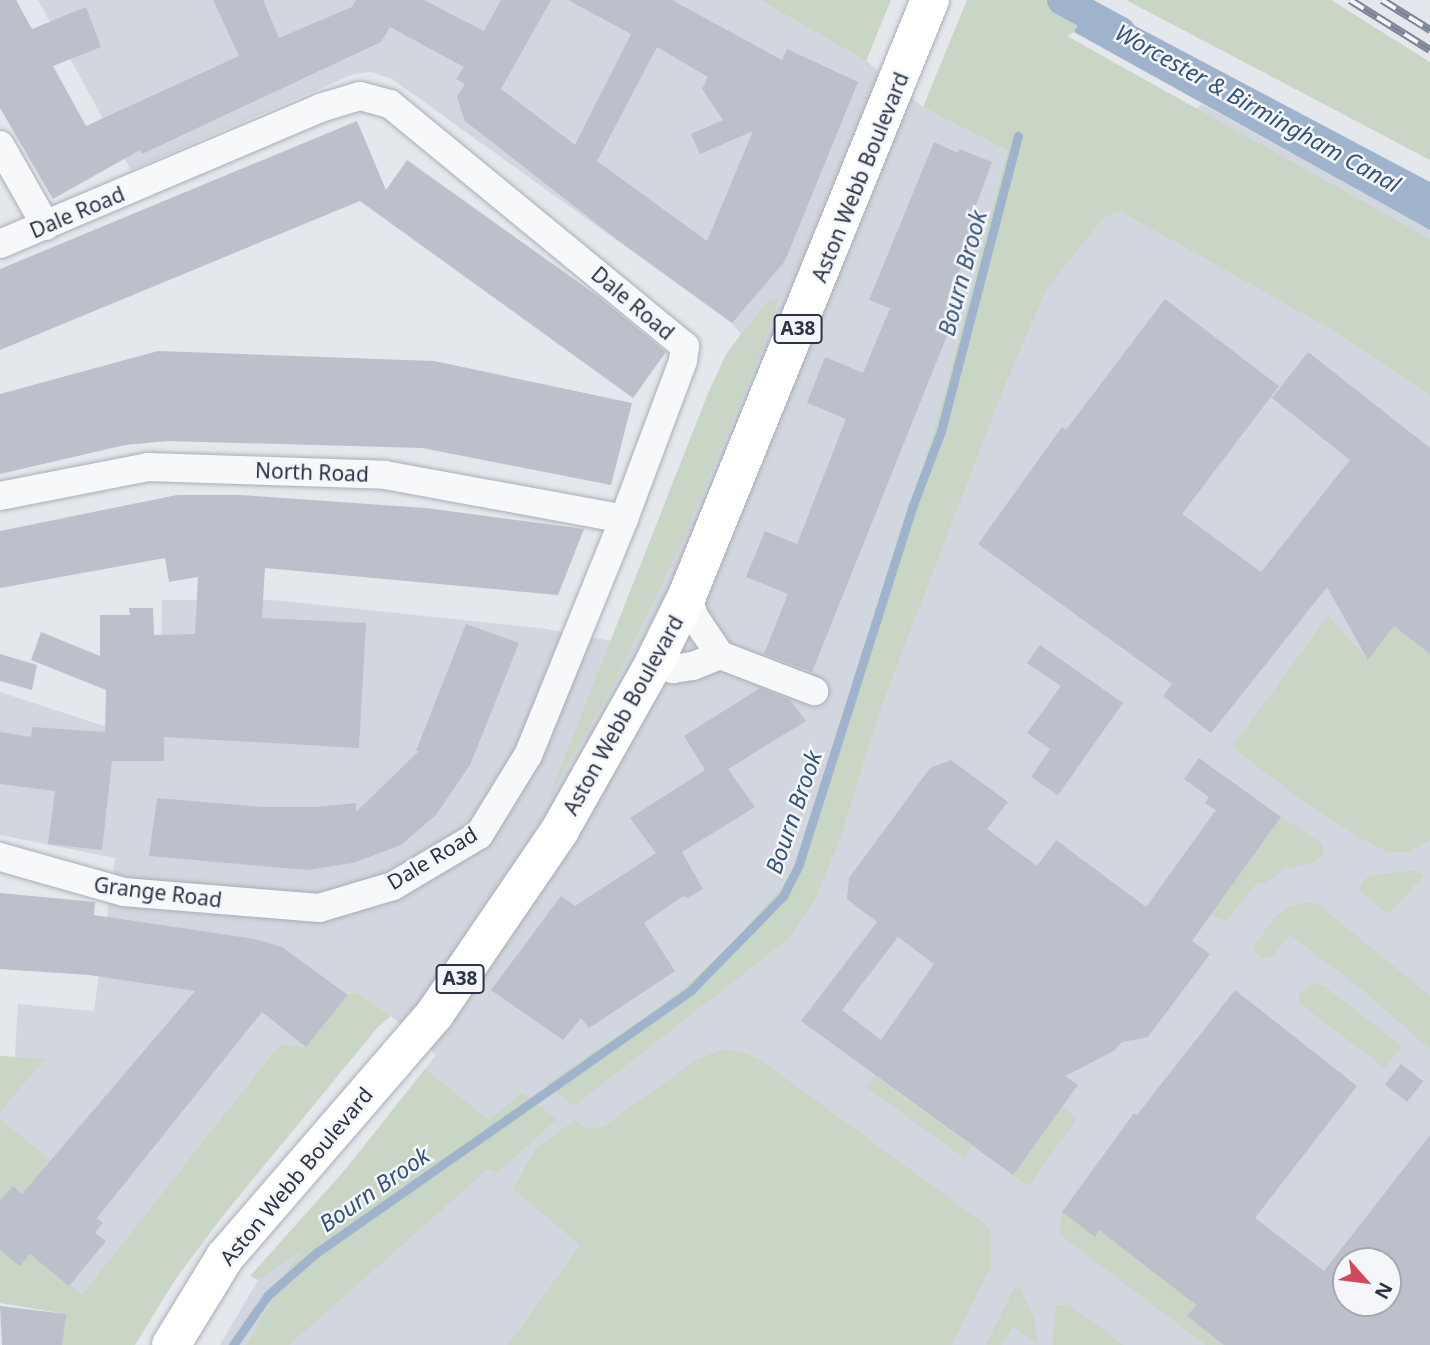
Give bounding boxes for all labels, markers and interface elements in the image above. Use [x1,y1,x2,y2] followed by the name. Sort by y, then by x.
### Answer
[1111,18,1405,198] water label: Worcester & Birmingham Canal
[806,68,914,286] street label: Aston Webb Boulevard
[26,181,128,243] street label: Dale Road
[932,207,992,339] water label: Bourn Brook
[586,261,680,345] street label: Dale Road
[774,314,822,344] road number: A38
[255,457,369,487] street label: North Road
[558,611,688,819] street label: Aston Webb Boulevard
[759,747,827,877] water label: Bourn Brook
[383,821,481,895] street label: Dale Road
[92,872,224,912] street label: Grange Road
[435,964,484,995] road number: A38
[214,1082,378,1270] street label: Aston Webb Boulevard
[314,1141,434,1237] water label: Bourn Brook
[1332,1247,1402,1317] north arrow
[1369,1278,1399,1304] text: N

